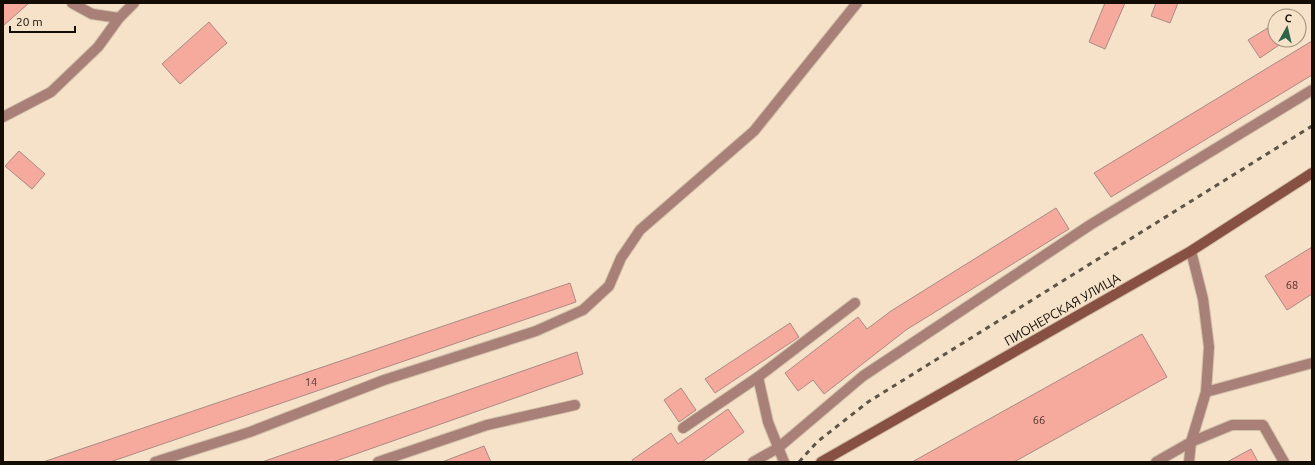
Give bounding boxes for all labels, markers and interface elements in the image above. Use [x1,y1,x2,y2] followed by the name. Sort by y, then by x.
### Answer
[10,8,75,34] scale bar
[1267,8,1307,48] north arrow
[1284,12,1293,25] text: С
[16,15,43,28] text: 20 m
[1002,270,1123,348] street label: ПИОНЕРСКАЯ УЛИЦА
[1286,279,1298,291] house number: 68
[305,376,317,388] house number: 14
[1033,414,1045,426] house number: 66

